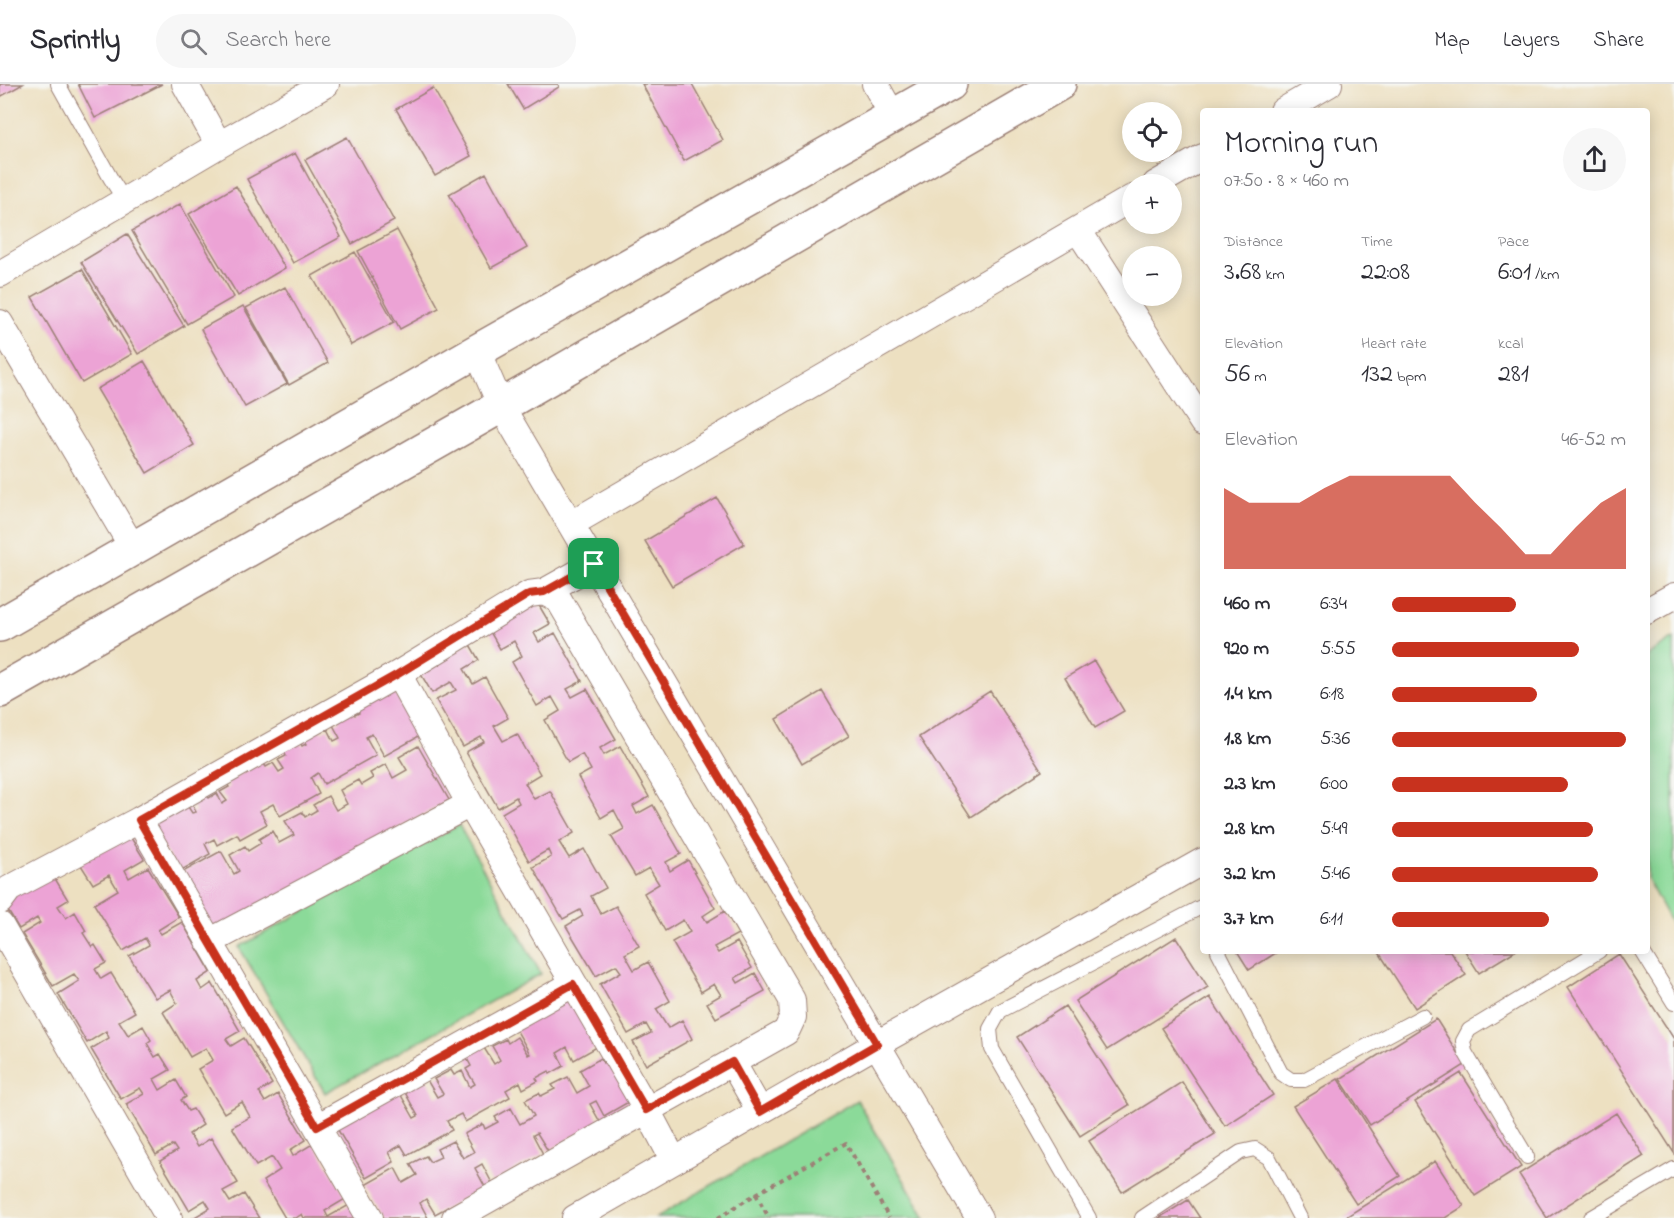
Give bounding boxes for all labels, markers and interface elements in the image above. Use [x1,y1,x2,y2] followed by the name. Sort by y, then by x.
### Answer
[156,14,576,68] search box
[30,21,120,62] text: Sprintly
[177,25,210,58] icon: search
[225,25,331,57] text: Search here
[1434,26,1470,56] text: Map
[1503,26,1560,56] text: Layers
[1593,26,1644,56] text: Share
[1122,102,1182,306] map controls
[1122,102,1182,162] button: locate
[1224,120,1378,168] text: Morning run
[1563,128,1626,191] button: share
[1224,167,1349,196] text: 07:50 · 8 × 460 m
[1122,174,1182,234] button: +
[1224,230,1283,254] text: Distance
[1361,230,1393,254] text: Time
[1498,230,1529,254] text: Pace
[1122,246,1182,306] button: −
[1224,254,1261,292] text: 3.68
[1361,254,1410,292] text: 22:08
[1498,254,1531,292] text: 6:01
[1261,263,1285,287] text: km
[1531,263,1560,287] text: /km
[1224,332,1283,356] text: Elevation
[1361,332,1427,356] text: Heart rate
[1498,332,1523,356] text: kcal
[1224,356,1250,394] text: 56
[1361,356,1393,394] text: 132
[1498,356,1529,394] text: 281
[1250,365,1267,389] text: m
[1393,365,1427,389] text: bpm
[1224,426,1298,455] text: Elevation
[1561,426,1626,455] text: 46–52 m
[568,538,619,589] pin
[577,547,610,580] icon: arrive
[1224,590,1270,619] text: 460 m
[1320,590,1347,619] text: 6:34
[1224,635,1269,664] text: 920 m
[1320,635,1356,664] text: 5:55
[1224,680,1272,709] text: 1.4 km
[1320,680,1344,709] text: 6:18
[1224,725,1271,754] text: 1.8 km
[1320,725,1350,754] text: 5:36
[1224,770,1276,799] text: 2.3 km
[1320,770,1348,799] text: 6:00
[1224,815,1275,844] text: 2.8 km
[1320,815,1347,844] text: 5:49
[1224,860,1276,889] text: 3.2 km
[1320,860,1350,889] text: 5:46
[1224,905,1274,934] text: 3.7 km
[1320,905,1343,934] text: 6:11

